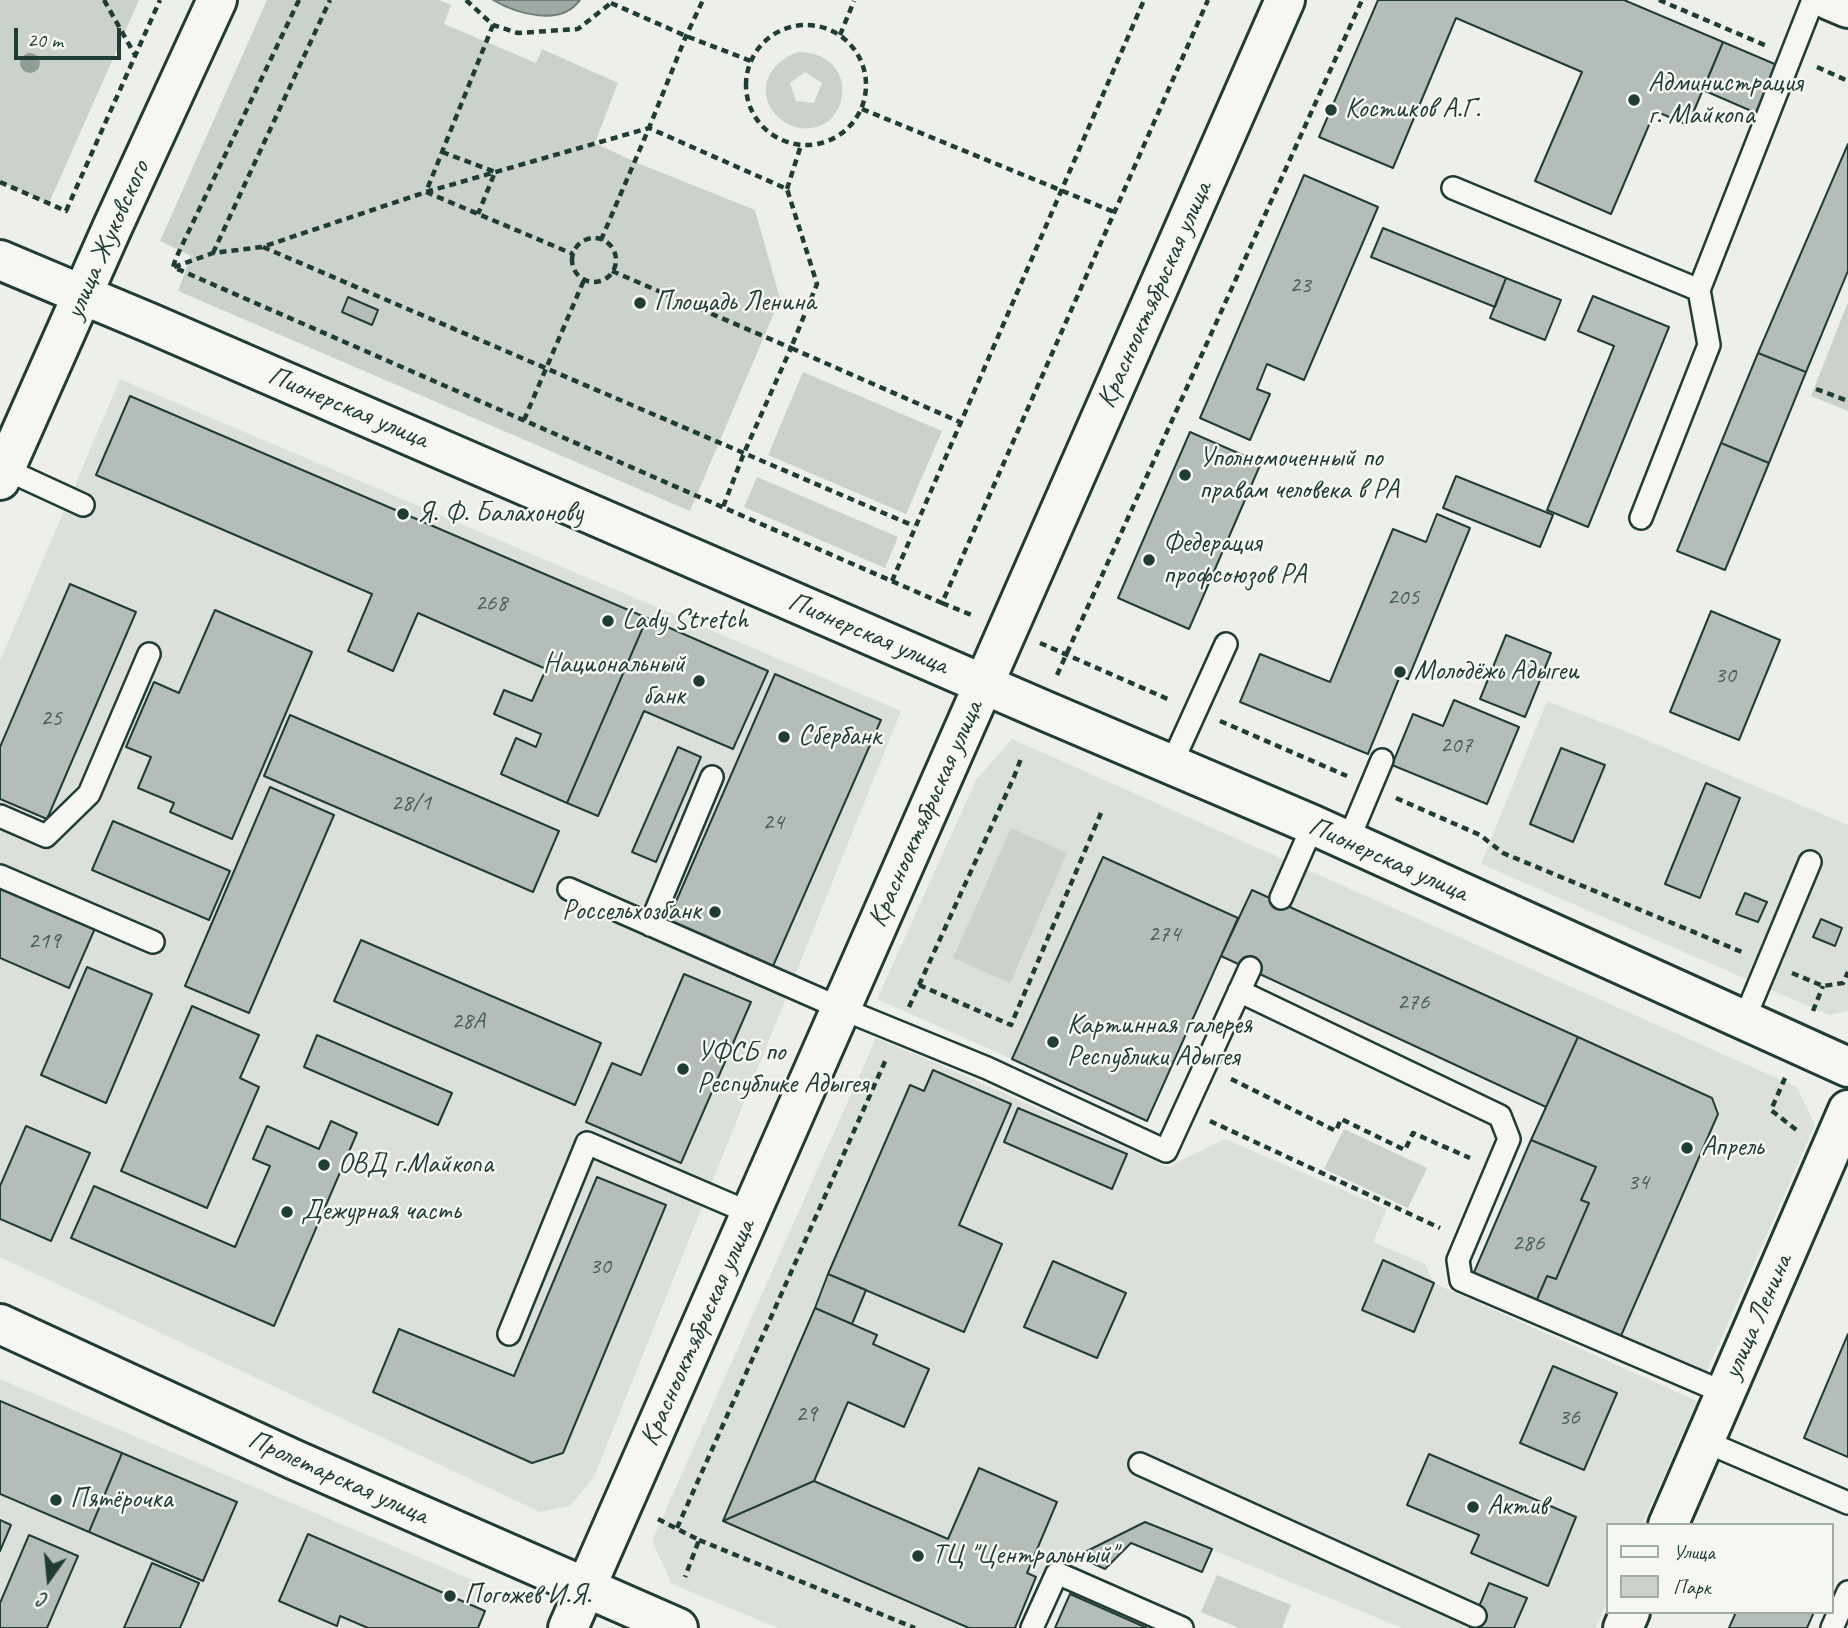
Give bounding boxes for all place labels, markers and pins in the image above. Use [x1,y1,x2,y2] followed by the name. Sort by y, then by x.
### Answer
[1648,67,1802,133] place label: Администрация г. Майкопа
[1626,92,1642,108] marker: Администрация г. Майкопа
[1345,93,1480,127] place label: Костиков А.Г.
[1323,102,1339,118] marker: Костиков А.Г.
[654,286,815,320] place label: Площадь Ленина
[632,295,648,311] marker: Площадь Ленина
[1199,442,1399,508] place label: Уполномоченный по правам человека в РА
[1177,467,1193,483] marker: Уполномоченный по правам человека в РА
[417,497,583,531] place label: Я. Ф. Балахонову
[395,506,411,522] marker: Я. Ф. Балахонову
[1163,527,1306,593] place label: Федерация профсоюзов РА
[1141,552,1157,568] marker: Федерация профсоюзов РА
[622,604,748,638] place label: Lady Stretch
[600,613,616,629] marker: Lady Stretch
[543,648,685,714] place label: Национальный банк
[1414,655,1578,689] place label: Молодёжь Адыгеи
[1392,664,1408,680] marker: Молодёжь Адыгеи
[691,673,707,689] marker: Национальный банк
[798,720,881,754] place label: Сбербанк
[776,729,792,745] marker: Сбербанк
[562,895,701,929] place label: Россельхозбанк
[707,904,723,920] marker: Россельхозбанк
[1067,1009,1252,1075] place label: Картинная галерея Республики Адыгея
[1045,1034,1061,1050] marker: Картинная галерея Республики Адыгея
[697,1036,868,1102] place label: УФСБ по Республике Адыгея
[675,1061,691,1077] marker: УФСБ по Республике Адыгея
[1701,1131,1764,1165] place label: Апрель
[1679,1140,1695,1156] marker: Апрель
[338,1148,493,1182] place label: ОВД г.Майкопа
[316,1157,332,1173] marker: ОВД г.Майкопа
[301,1195,461,1229] place label: Дежурная часть
[279,1204,295,1220] marker: Дежурная часть
[70,1483,173,1517] place label: Пятёрочка
[1487,1490,1547,1524] place label: Актив
[48,1492,64,1508] marker: Пятёрочка
[1465,1499,1481,1515] marker: Актив
[932,1539,1117,1573] place label: ТЦ "Центральный"
[910,1548,926,1564] marker: ТЦ "Центральный"
[464,1579,591,1613] place label: Погожев И.Я.
[442,1588,458,1604] marker: Погожев И.Я.

